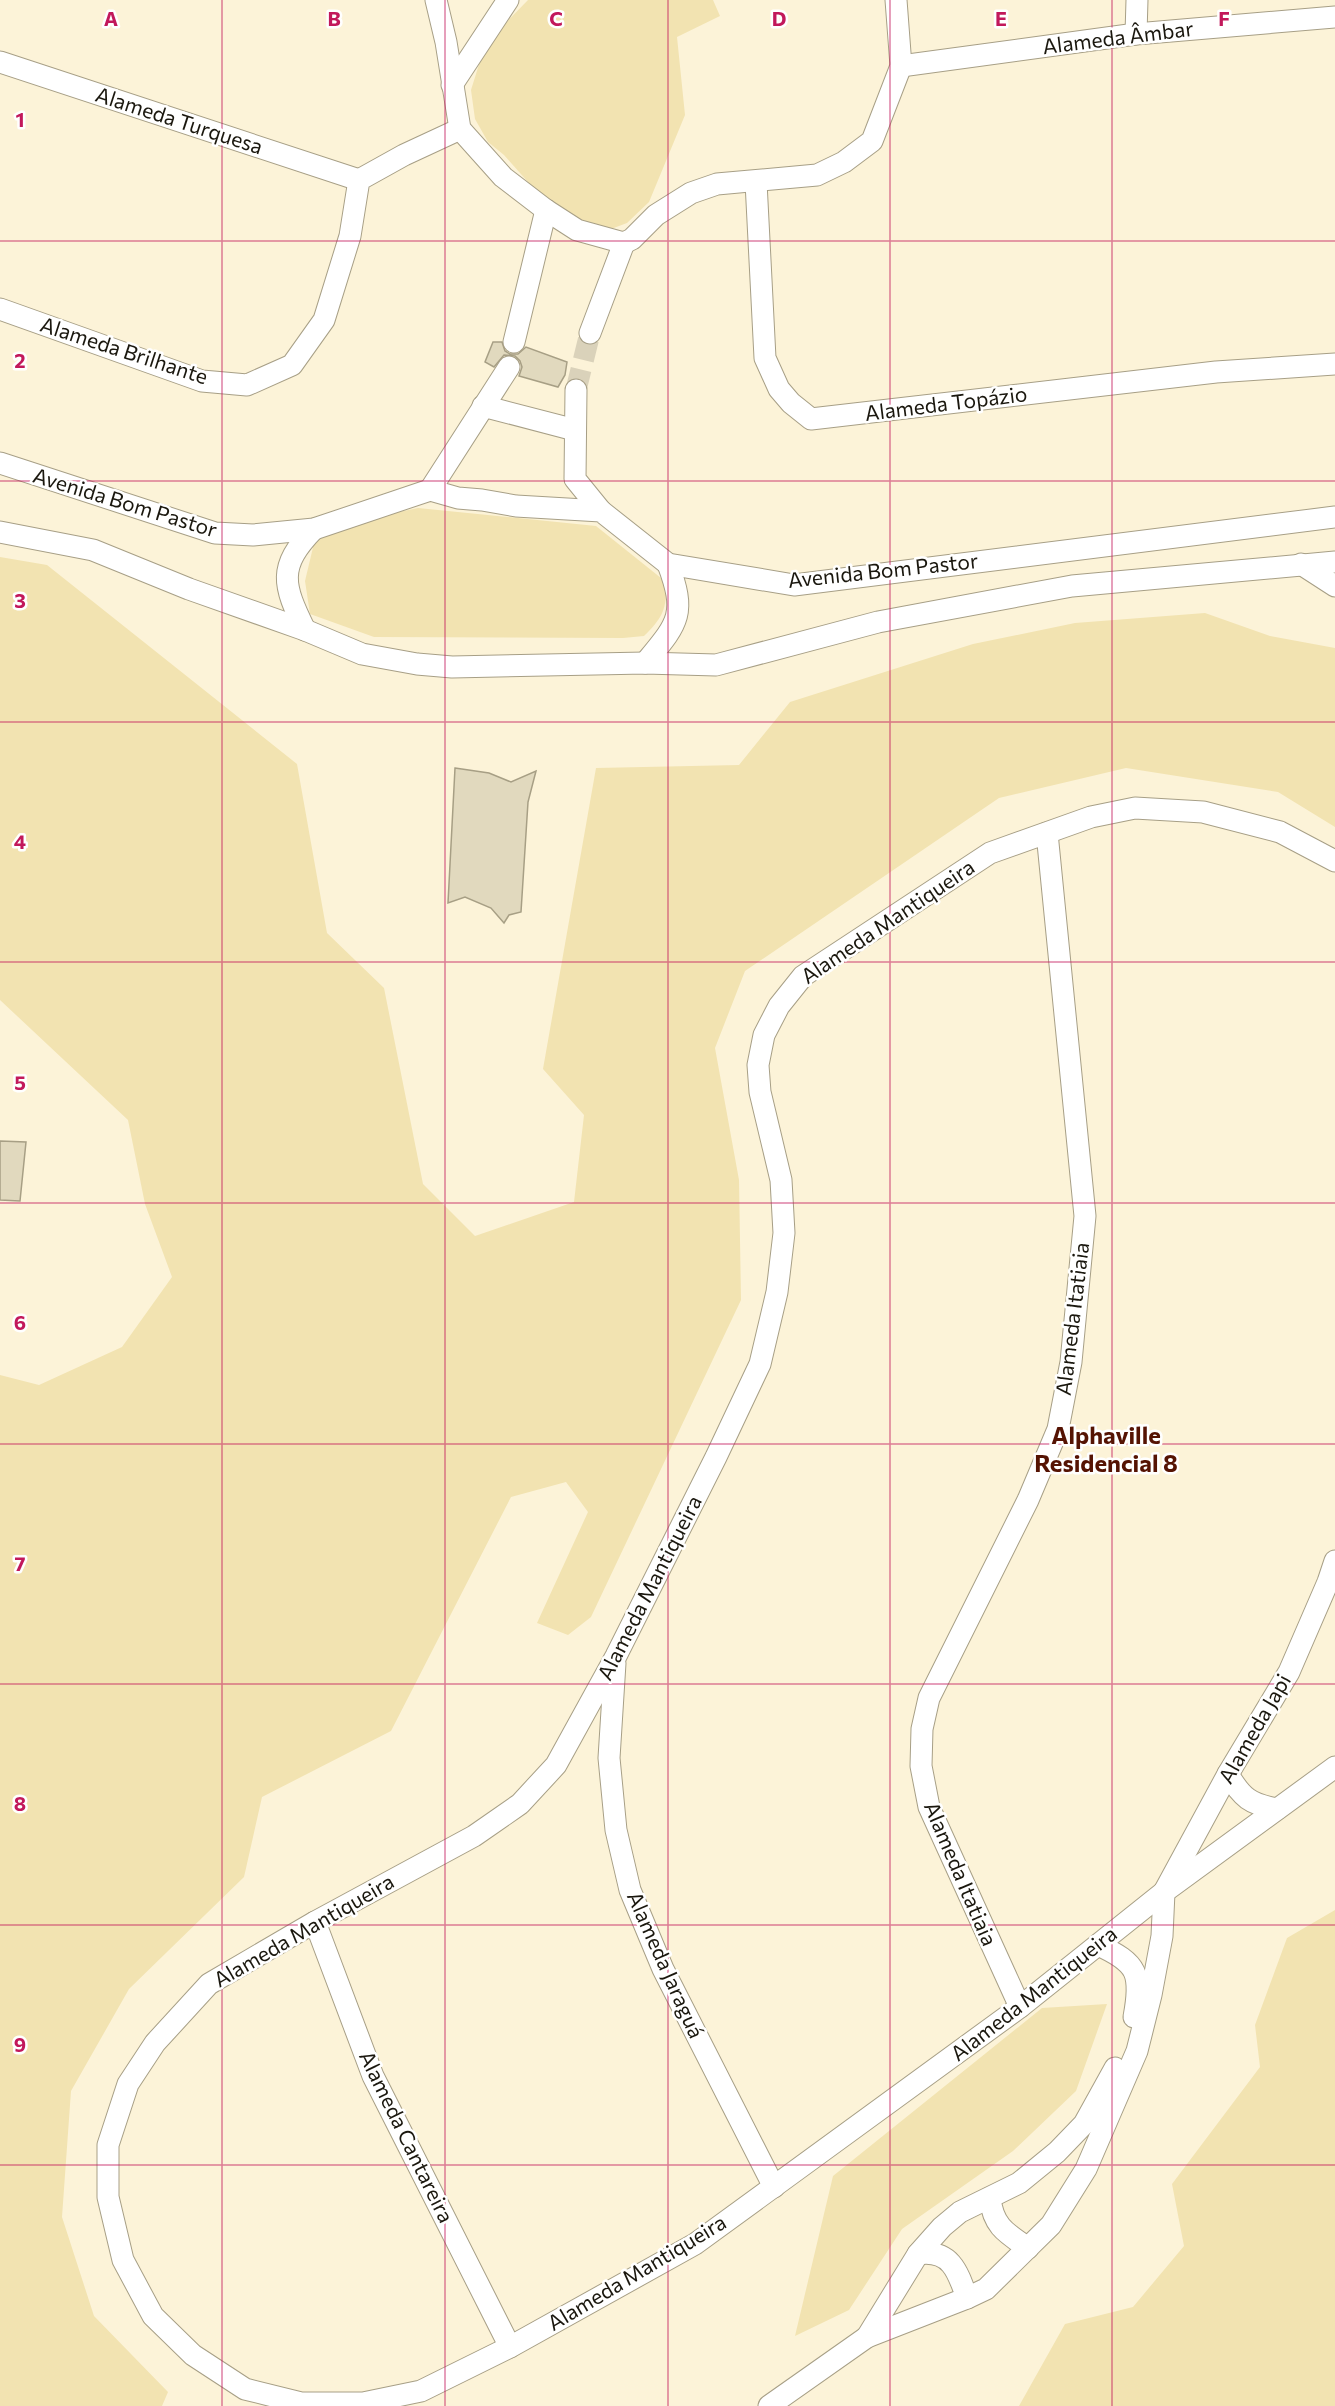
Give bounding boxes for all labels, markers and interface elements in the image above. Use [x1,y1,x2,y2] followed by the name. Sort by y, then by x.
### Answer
[104,6,118,30] text: A
[327,6,341,30] text: B
[549,6,563,30] text: C
[772,6,786,30] text: D
[995,6,1007,30] text: E
[1218,6,1230,30] text: F
[1041,15,1195,58] street label: Alameda Âmbar
[93,81,266,158] street label: Alameda Turquesa
[15,107,25,131] text: 1
[38,311,211,388] street label: Alameda Brilhante
[14,348,26,372] text: 2
[863,380,1028,425] street label: Alameda Topázio
[30,462,221,541] street label: Avenida Bom Pastor
[786,547,979,592] street label: Avenida Bom Pastor
[14,588,26,612] text: 3
[14,829,26,853] text: 4
[796,853,979,988] street label: Alameda Mantiqueira
[14,1070,26,1094] text: 5
[1050,1241,1093,1397] street label: Alameda Itatiaia
[14,1310,26,1334] text: 6
[1034,1420,1178,1477] district label: Alphaville Residencial 8
[591,1491,706,1684] street label: Alameda Mantiqueira
[15,1551,26,1575] text: 7
[1212,1669,1295,1787] street label: Alameda Japi
[14,1791,26,1815] text: 8
[920,1798,1003,1949] street label: Alameda Itatiaia
[209,1868,398,1992] street label: Alameda Mantiqueira
[623,1887,710,2041] street label: Alameda Jaraguá
[945,1920,1121,2065] street label: Alameda Mantiqueira
[14,2032,26,2056] text: 9
[355,2046,460,2226] street label: Alameda Cantareira
[542,2208,730,2335] street label: Alameda Mantiqueira

